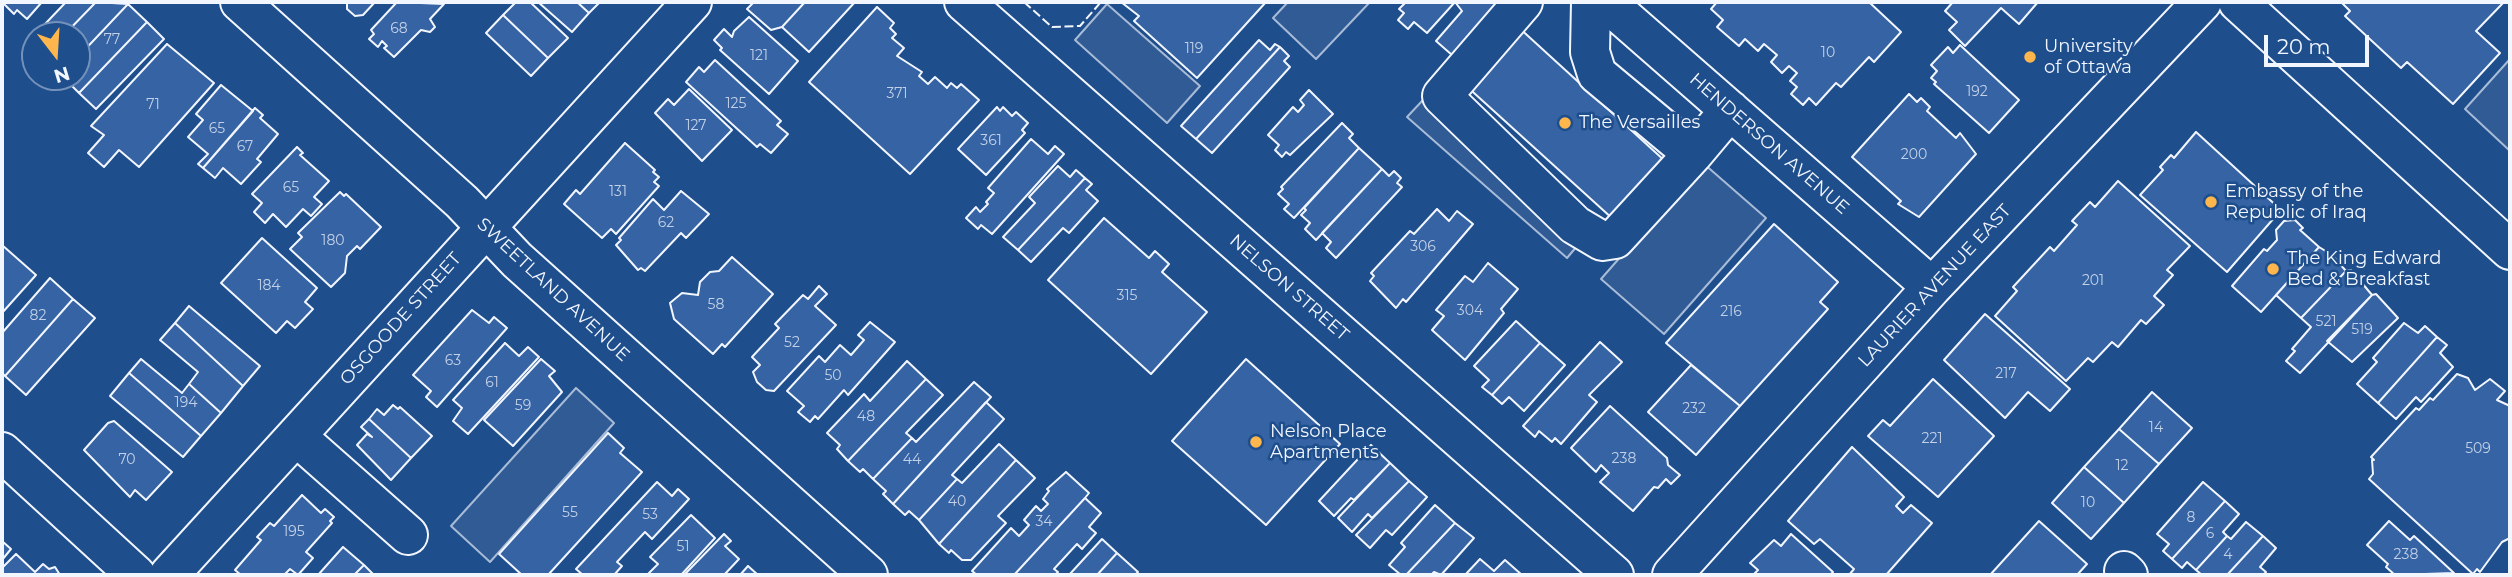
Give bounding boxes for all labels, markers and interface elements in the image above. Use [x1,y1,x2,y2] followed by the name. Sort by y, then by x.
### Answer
[21,21,91,91] north arrow
[390,21,408,37] house number: 68
[2267,21,2372,65] scale bar
[104,32,120,48] house number: 77
[2277,34,2331,59] text: 20 m
[2044,36,2133,78] place label: University of Ottawa
[1185,41,1203,57] house number: 119
[1821,45,1835,61] house number: 10
[750,48,768,64] house number: 121
[2022,49,2038,65] marker: University of Ottawa
[51,61,72,88] text: N
[1685,69,1853,219] street label: HENDERSON AVENUE
[1966,84,1988,100] house number: 192
[886,86,908,102] house number: 371
[726,96,746,112] house number: 125
[146,97,160,113] house number: 71
[1579,112,1700,134] place label: The Versailles
[1557,115,1573,131] marker: The Versailles
[685,118,707,134] house number: 127
[209,121,225,137] house number: 65
[980,133,1002,149] house number: 361
[237,139,253,155] house number: 67
[1901,147,1927,163] house number: 200
[283,180,299,196] house number: 65
[2225,181,2367,224] place label: Embassy of the Republic of Iraq
[609,184,627,200] house number: 131
[2203,194,2219,210] marker: Embassy of the Republic of Iraq
[1854,200,2016,372] street label: LAURIER AVENUE EAST
[472,214,634,366] street label: SWEETLAND AVENUE
[658,215,674,231] house number: 62
[1225,230,1353,346] street label: NELSON STREET
[321,233,345,249] house number: 180
[1410,239,1436,255] house number: 306
[336,248,466,390] street label: OSGOODE STREET
[2287,248,2441,290] place label: The King Edward Bed & Breakfast
[2265,261,2281,277] marker: The King Edward Bed & Breakfast
[2082,273,2104,289] house number: 201
[257,278,281,294] house number: 184
[1117,288,1137,304] house number: 315
[708,297,724,313] house number: 58
[1457,303,1483,319] house number: 304
[1720,304,1742,320] house number: 216
[30,308,46,324] house number: 82
[2316,314,2336,330] house number: 521
[2351,322,2373,338] house number: 519
[784,335,800,351] house number: 52
[445,353,461,369] house number: 63
[1995,366,2017,382] house number: 217
[824,368,842,384] house number: 50
[485,375,499,391] house number: 61
[175,395,197,411] house number: 194
[515,398,531,414] house number: 59
[1682,401,1706,417] house number: 232
[857,409,875,425] house number: 48
[2149,420,2163,436] house number: 14
[1270,421,1387,464] place label: Nelson Place Apartments
[1922,431,1942,447] house number: 221
[1248,434,1264,450] marker: Nelson Place Apartments
[2465,441,2491,457] house number: 509
[1612,451,1636,467] house number: 238
[118,452,136,468] house number: 70
[903,452,921,468] house number: 44
[2115,458,2129,474] house number: 12
[948,494,966,510] house number: 40
[2081,495,2095,511] house number: 10
[562,505,578,521] house number: 55
[642,507,658,523] house number: 53
[2187,510,2195,526] house number: 8
[1035,514,1053,530] house number: 34
[283,524,305,540] house number: 195
[2206,526,2214,542] house number: 6
[677,539,689,555] house number: 51
[2223,547,2233,563] house number: 4
[2394,547,2418,563] house number: 238

